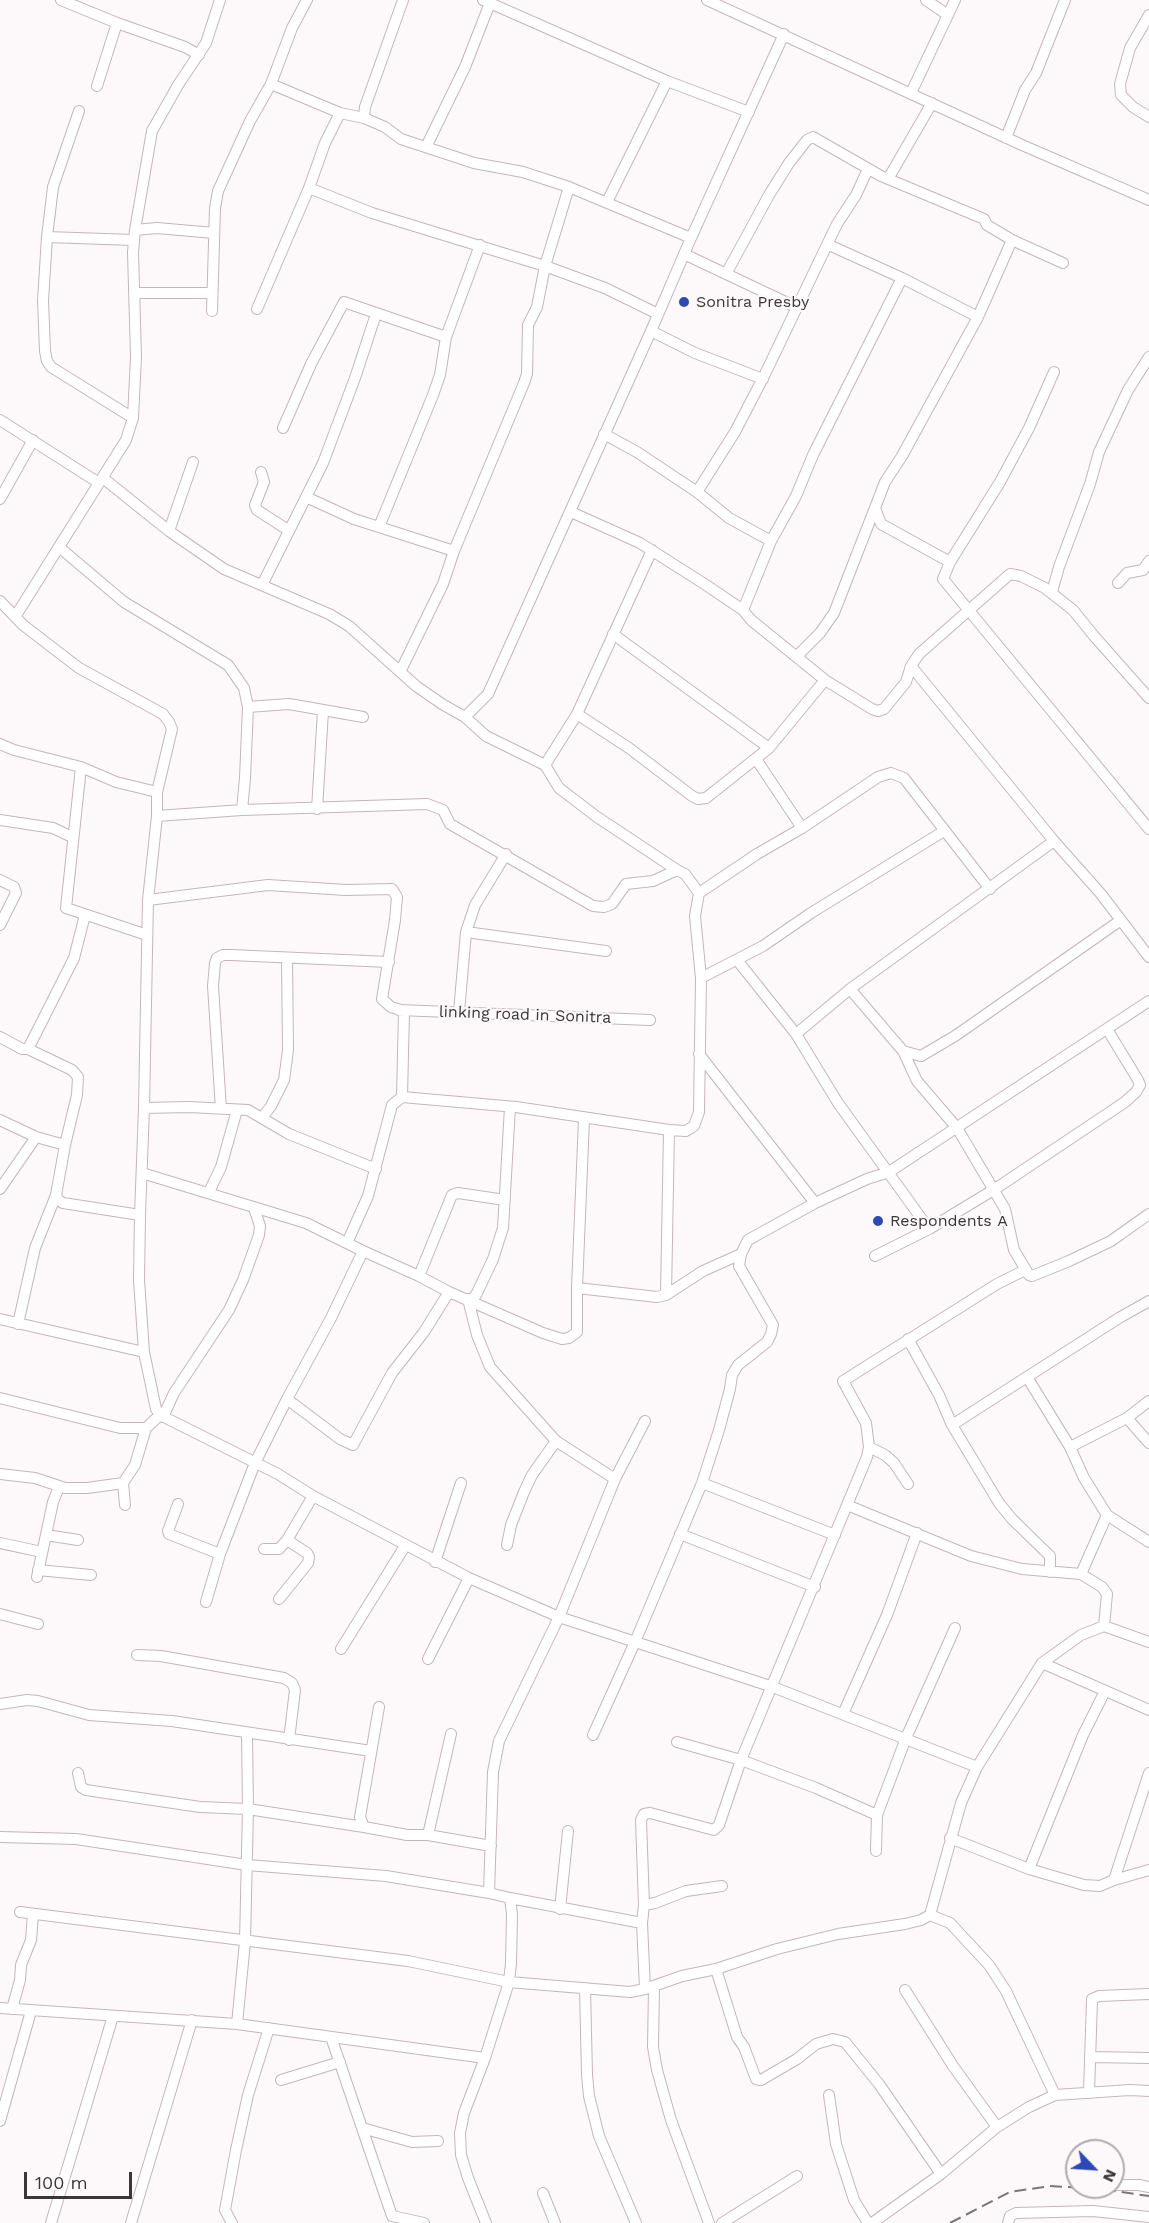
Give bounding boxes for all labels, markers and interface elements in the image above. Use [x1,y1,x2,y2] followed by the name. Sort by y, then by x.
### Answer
[696,292,809,312] place label: Sonitra Presby
[677,295,691,309] marker: Sonitra Presby
[439,1002,611,1028] street label: linking road in Sonitra
[890,1211,1008,1231] place label: Respondents A
[871,1214,885,1228] marker: Respondents A
[1065,2139,1125,2199] north arrow
[27,2160,135,2198] scale bar
[1099,2167,1121,2185] text: N
[35,2172,88,2193] text: 100 m

